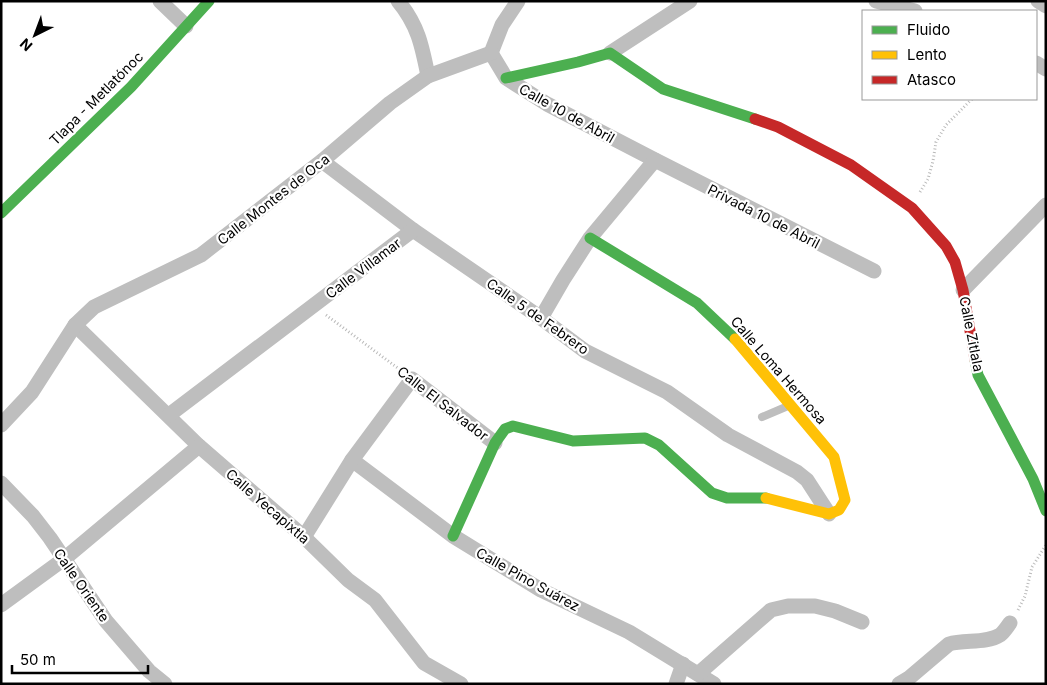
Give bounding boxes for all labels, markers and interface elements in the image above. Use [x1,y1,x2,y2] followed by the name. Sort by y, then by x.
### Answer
[10,10,60,60] north arrow
[862,10,1037,100] legend
[907,20,950,39] text: Fluido
[16,35,36,55] text: N
[907,45,947,64] text: Lento
[46,48,146,148] street label: Tlapa - Metlatónoc
[907,70,956,89] text: Atasco
[516,80,618,146] street label: Calle 10 de Abril
[214,150,332,248] street label: Calle Montes de Oca
[705,180,823,252] street label: Privada 10 de Abril
[322,234,404,302] street label: Calle Villamar
[483,274,593,358] street label: Calle 5 de Febrero
[956,295,988,373] street label: Calle Zitlala
[728,313,830,427] street label: Calle Loma Hermosa
[394,362,492,444] street label: Calle El Salvador
[223,465,313,547] street label: Calle Yecapixtla
[473,544,583,614] street label: Calle Pino Suárez
[50,545,114,625] street label: Calle Oriente
[12,642,149,674] scale bar
[20,650,56,669] text: 50 m

